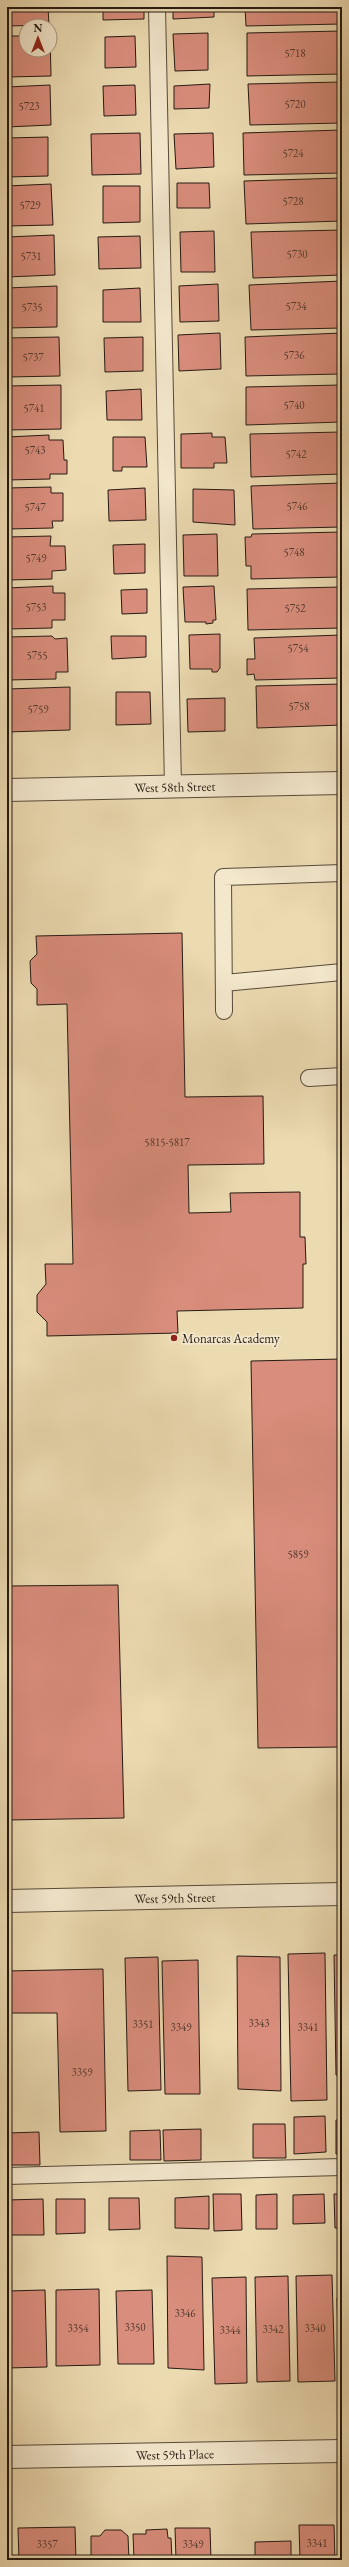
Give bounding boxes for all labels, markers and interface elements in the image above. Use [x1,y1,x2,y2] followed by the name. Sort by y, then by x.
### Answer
[18,18,58,58] north arrow
[34,21,43,35] text: N
[284,46,306,60] house number: 5718
[284,97,306,111] house number: 5720
[18,99,40,113] house number: 5723
[282,146,304,160] house number: 5724
[282,194,304,208] house number: 5728
[19,198,41,212] house number: 5729
[286,247,308,261] house number: 5730
[20,249,42,263] house number: 5731
[285,299,307,313] house number: 5734
[21,300,43,314] house number: 5735
[283,348,305,362] house number: 5736
[22,350,44,364] house number: 5737
[283,398,305,412] house number: 5740
[23,401,45,415] house number: 5741
[24,443,46,457] house number: 5743
[285,447,307,461] house number: 5742
[286,499,308,513] house number: 5746
[24,500,46,514] house number: 5747
[283,545,305,559] house number: 5748
[25,551,47,565] house number: 5749
[25,600,47,614] house number: 5753
[284,601,306,615] house number: 5752
[287,641,309,655] house number: 5754
[26,648,48,662] house number: 5755
[288,699,310,713] house number: 5758
[27,702,49,716] house number: 5759
[134,777,216,796] street label: West 58th Street
[144,1135,190,1149] house number: 5815-5817
[182,1330,280,1347] place label: Monarcas Academy
[169,1333,179,1343] marker: Monarcas Academy
[287,1547,309,1561] house number: 5859
[134,1888,216,1907] street label: West 59th Street
[248,2016,270,2030] house number: 3343
[132,2017,154,2031] house number: 3351
[170,2020,192,2034] house number: 3349
[297,2020,319,2034] house number: 3341
[71,2065,93,2079] house number: 3359
[174,2306,196,2320] house number: 3346
[124,2320,146,2334] house number: 3350
[67,2321,89,2335] house number: 3354
[304,2321,326,2335] house number: 3340
[262,2322,284,2336] house number: 3342
[219,2323,241,2337] house number: 3344
[136,2445,214,2463] street label: West 59th Place
[306,2536,328,2550] house number: 3341
[36,2537,58,2551] house number: 3357
[182,2537,204,2551] house number: 3349

